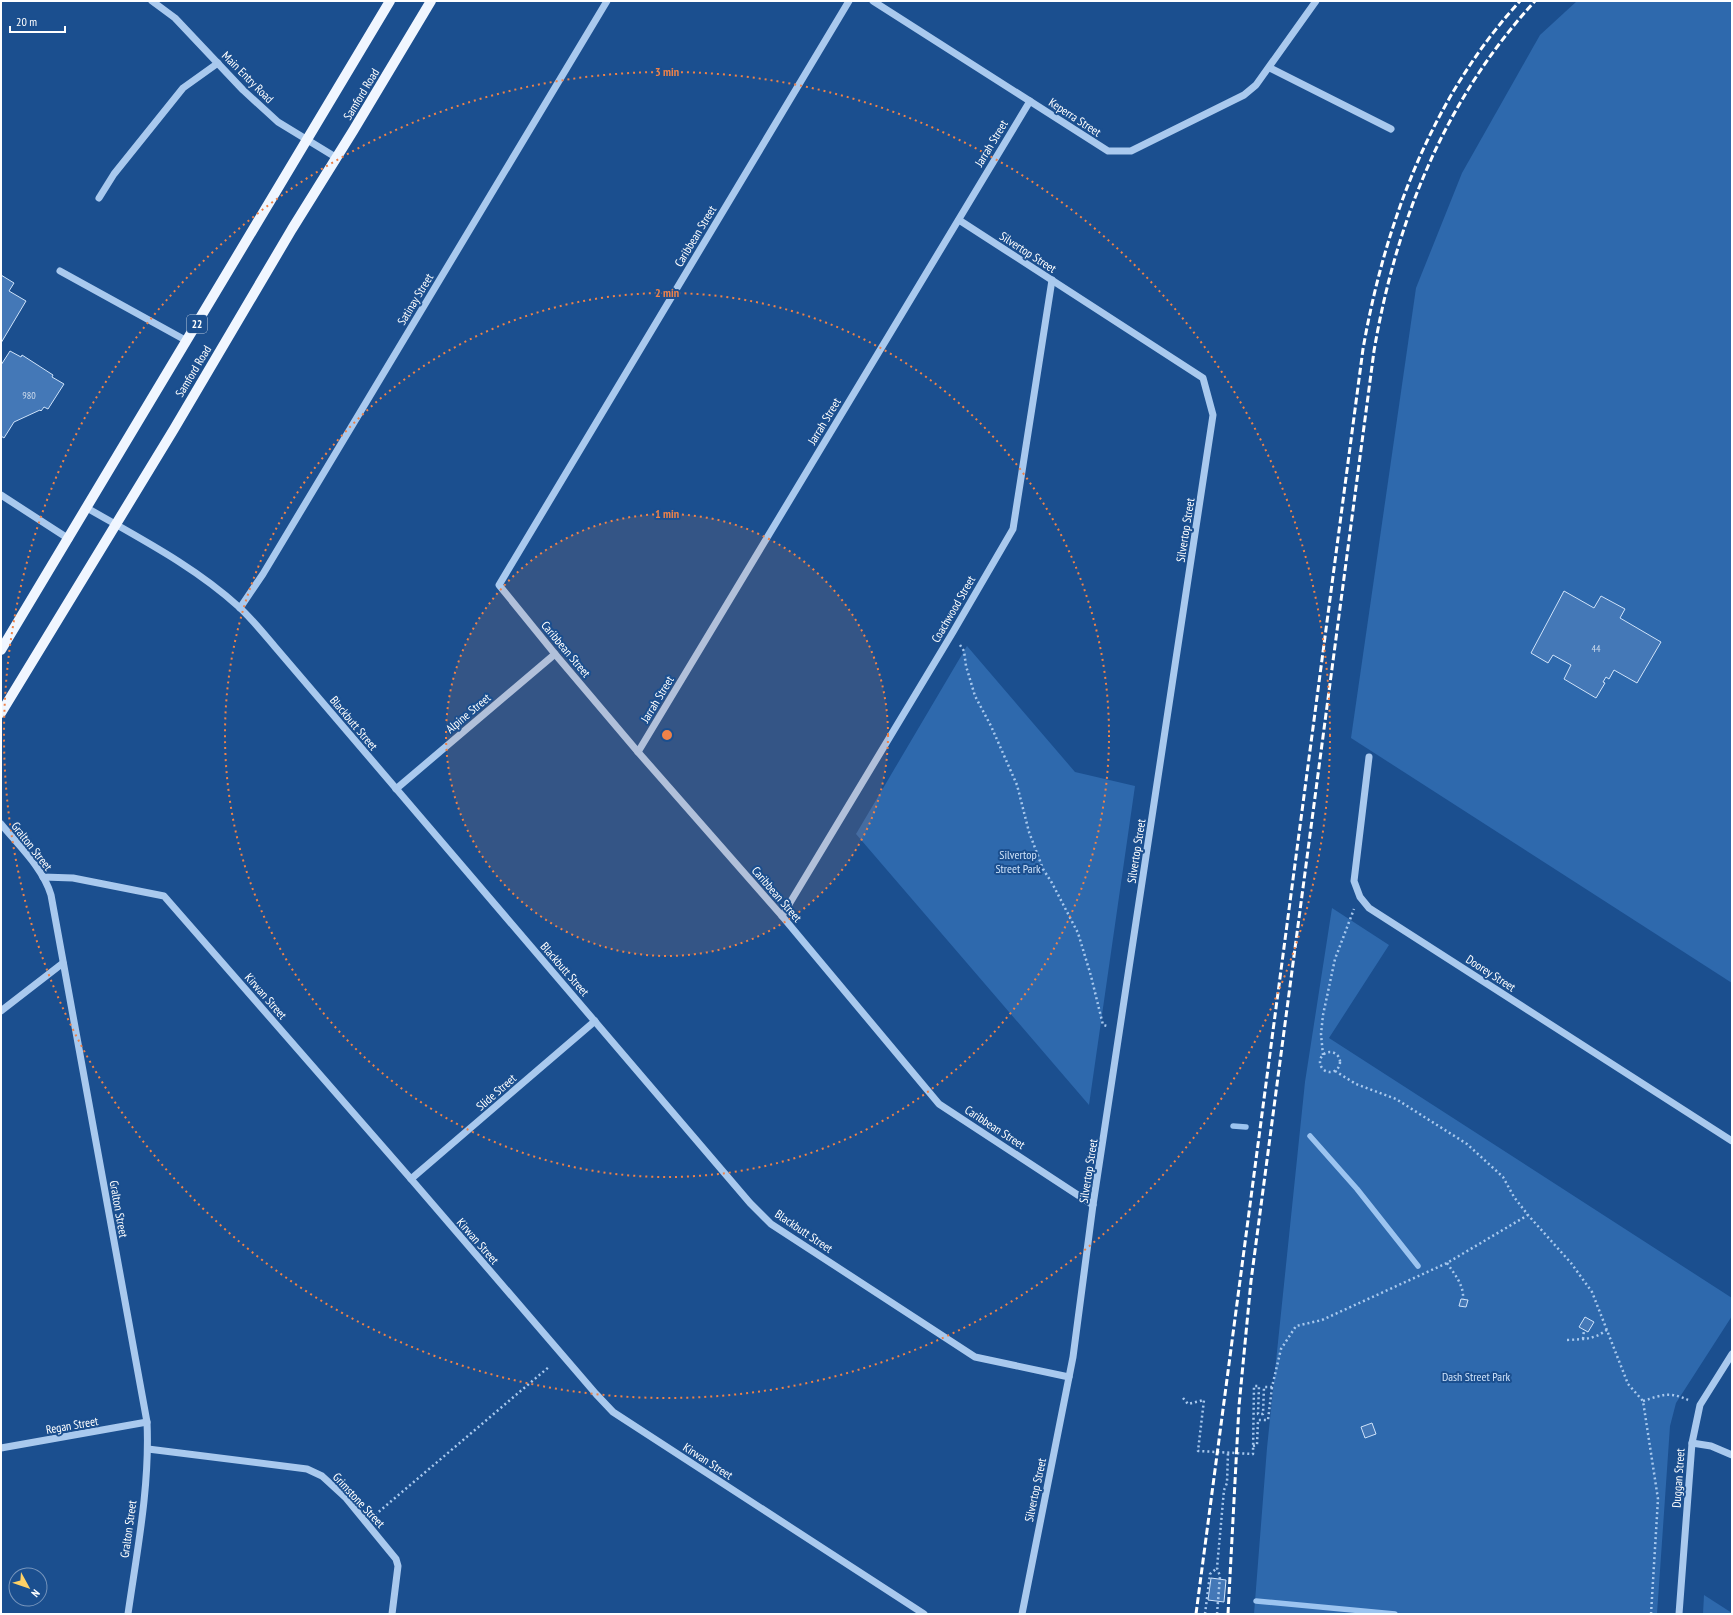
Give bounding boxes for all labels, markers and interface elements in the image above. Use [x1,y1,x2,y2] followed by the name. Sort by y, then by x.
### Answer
[10,8,65,34] scale bar
[16,14,37,29] text: 20 m
[219,48,277,106] street label: Main Entry Road
[655,64,679,79] text: 3 min
[340,66,382,122] street label: Samford Road
[1046,95,1105,140] street label: Keperra Street
[971,116,1011,170] street label: Jarrah Street
[671,202,720,269] street label: Caribbean Street
[997,228,1060,276] street label: Silvertop Street
[394,270,437,327] street label: Satinay Street
[655,285,679,300] text: 2 min
[187,315,207,333] road number: 22
[172,343,214,399] street label: Samford Road
[22,389,36,402] house number: 980
[804,394,844,448] street label: Jarrah Street
[1173,496,1198,563] street label: Silvertop Street
[655,506,679,521] text: 1 min
[928,572,978,645] street label: Coachwood Street
[538,618,594,681] street label: Caribbean Street
[1592,642,1601,655] house number: 44
[637,672,677,726] street label: Jarrah Street
[443,689,494,736] street label: Alpine Street
[327,693,382,754] street label: Blackbutt Street
[660,728,674,742] centre of rings
[1124,817,1149,884] street label: Silvertop Street
[8,819,56,874] street label: Gralton Street
[995,847,1041,876] park label: Silvertop Street Park
[749,863,806,925] street label: Caribbean Street
[538,939,593,1000] street label: Blackbutt Street
[1463,951,1519,995] street label: Doorey Street
[242,970,291,1023] street label: Kirwan Street
[473,1070,520,1113] street label: Slide Street
[962,1102,1029,1152] street label: Caribbean Street
[1076,1137,1101,1204] street label: Silvertop Street
[107,1179,132,1239] street label: Gralton Street
[772,1206,836,1256] street label: Blackbutt Street
[454,1215,503,1268] street label: Kirwan Street
[1442,1369,1510,1384] park label: Dash Street Park
[45,1413,100,1437] street label: Regan Street
[680,1439,736,1483] street label: Kirwan Street
[1668,1447,1688,1508] street label: Duggan Street
[1021,1456,1049,1523] street label: Silvertop Street
[330,1469,389,1531] street label: Grimstone Street
[117,1499,140,1559] street label: Gralton Street
[8,1567,48,1607] north arrow
[28,1587,43,1600] text: N

